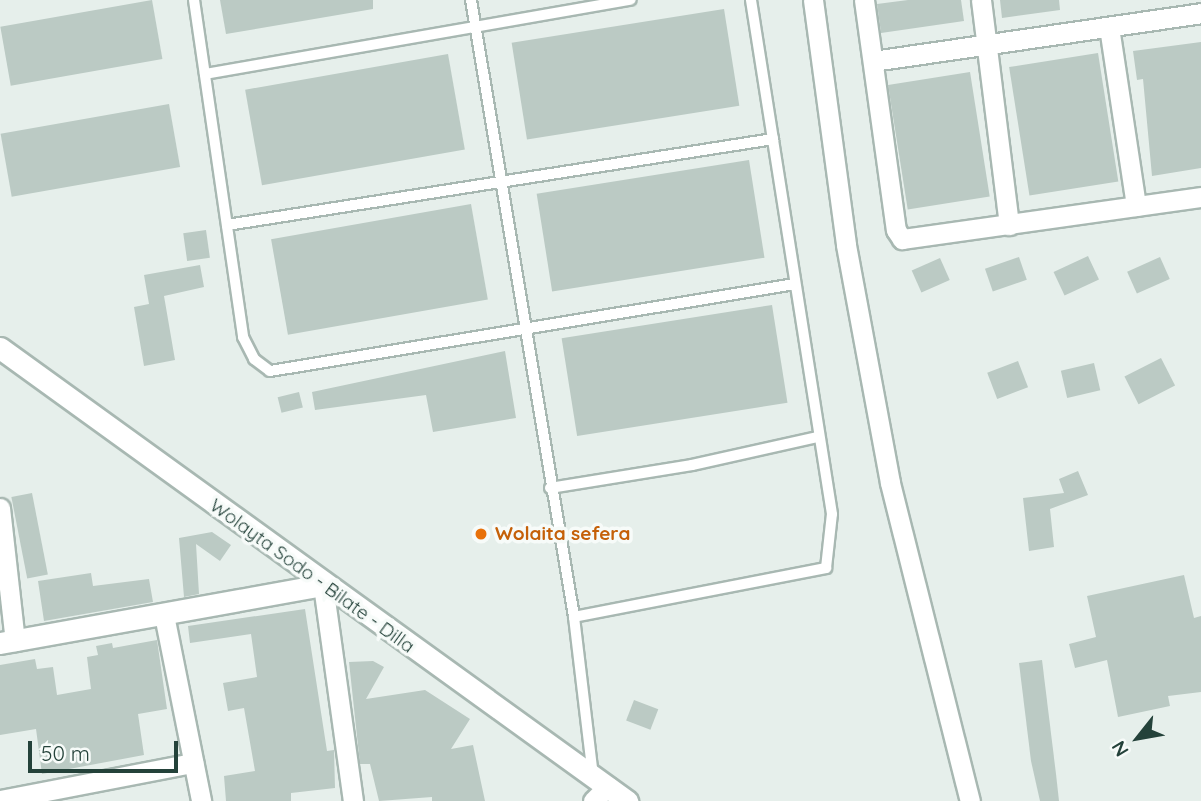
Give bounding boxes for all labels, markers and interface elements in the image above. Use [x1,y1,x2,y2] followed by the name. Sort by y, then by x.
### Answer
[205,494,419,658] street label: Wolayta Sodo - Bilate - Dilla
[495,523,630,545] place label: Wolaita sefera
[473,526,489,542] marker: Wolaita sefera
[1103,703,1173,773] north arrow
[32,728,182,772] scale bar
[1106,737,1134,761] text: N
[41,740,90,766] text: 50 m

